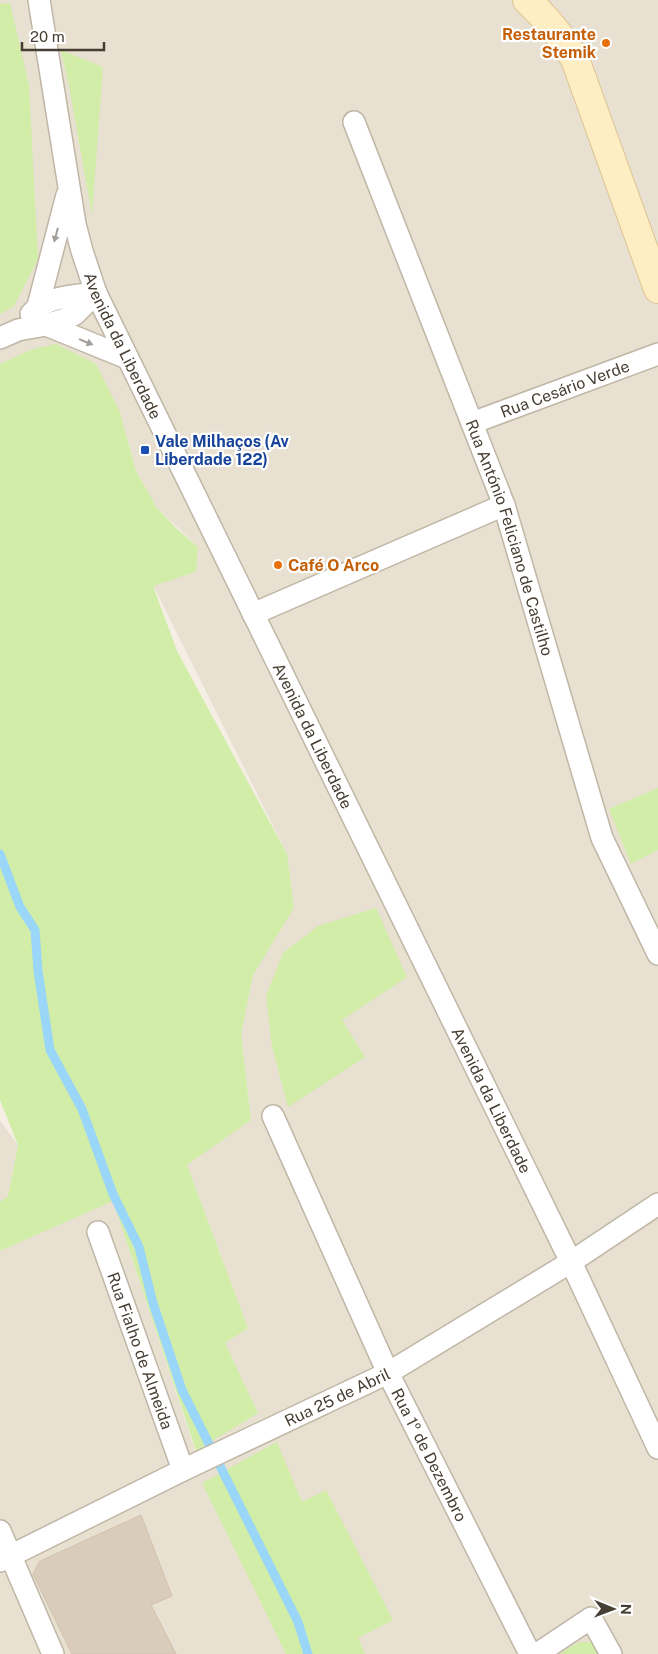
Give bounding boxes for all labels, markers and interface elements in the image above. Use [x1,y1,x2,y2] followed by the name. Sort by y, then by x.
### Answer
[22,20,105,52] scale bar
[502,25,596,62] place label: Restaurante Stemik
[30,28,65,45] text: 20 m
[600,37,612,49] marker: Restaurante Stemik
[52,228,60,243] one-way arrow
[80,270,166,422] street label: Avenida da Liberdade
[79,339,94,346] one-way arrow
[498,356,632,421] street label: Rua Cesário Verde
[462,417,557,658] street label: Rua António Feliciano de Castilho
[155,432,289,469] place label: Vale Milhaços (Av Liberdade 122)
[139,444,151,456] marker: Vale Milhaços (Av Liberdade 122)
[288,556,379,575] place label: Café O Arco
[272,559,284,571] marker: Café O Arco
[269,660,357,812] street label: Avenida da Liberdade
[448,1024,535,1176] street label: Avenida da Liberdade
[104,1269,177,1432] street label: Rua Fialho de Almeida
[281,1364,393,1430] street label: Rua 25 de Abril
[387,1385,471,1525] street label: Rua 1º de Dezembro
[588,1584,638,1634] north arrow
[618,1604,634,1615] text: N

